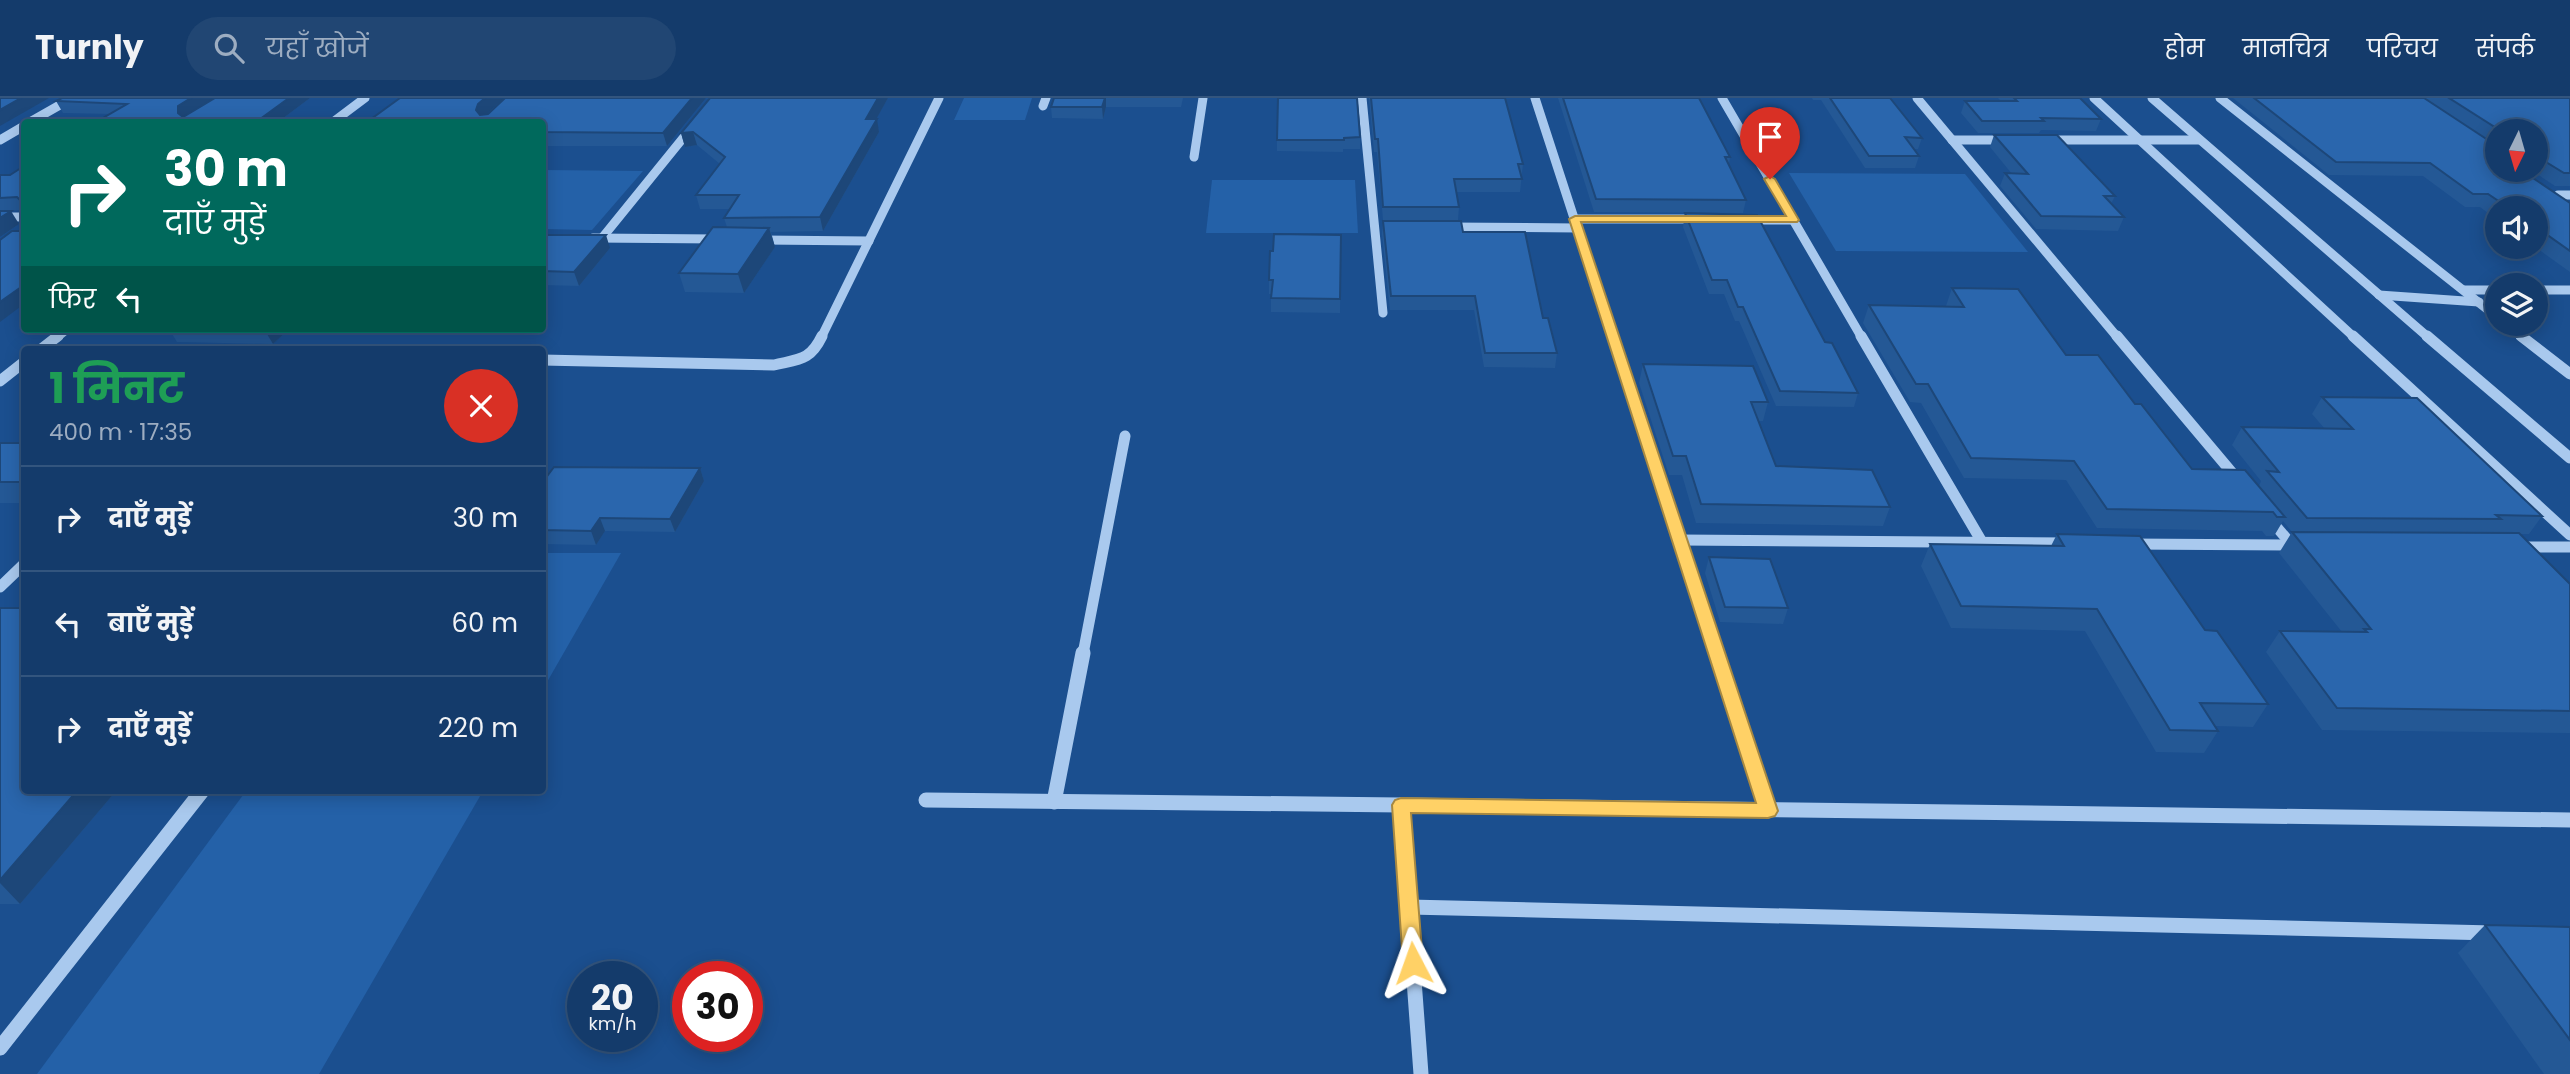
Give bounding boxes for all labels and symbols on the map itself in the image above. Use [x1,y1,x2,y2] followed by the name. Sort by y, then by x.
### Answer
[1740,107,1800,179] pin
[2485,119,2548,182] north arrow
[1376,926,1450,1000] position arrow
[672,961,763,1052] speed limit sign: 30

